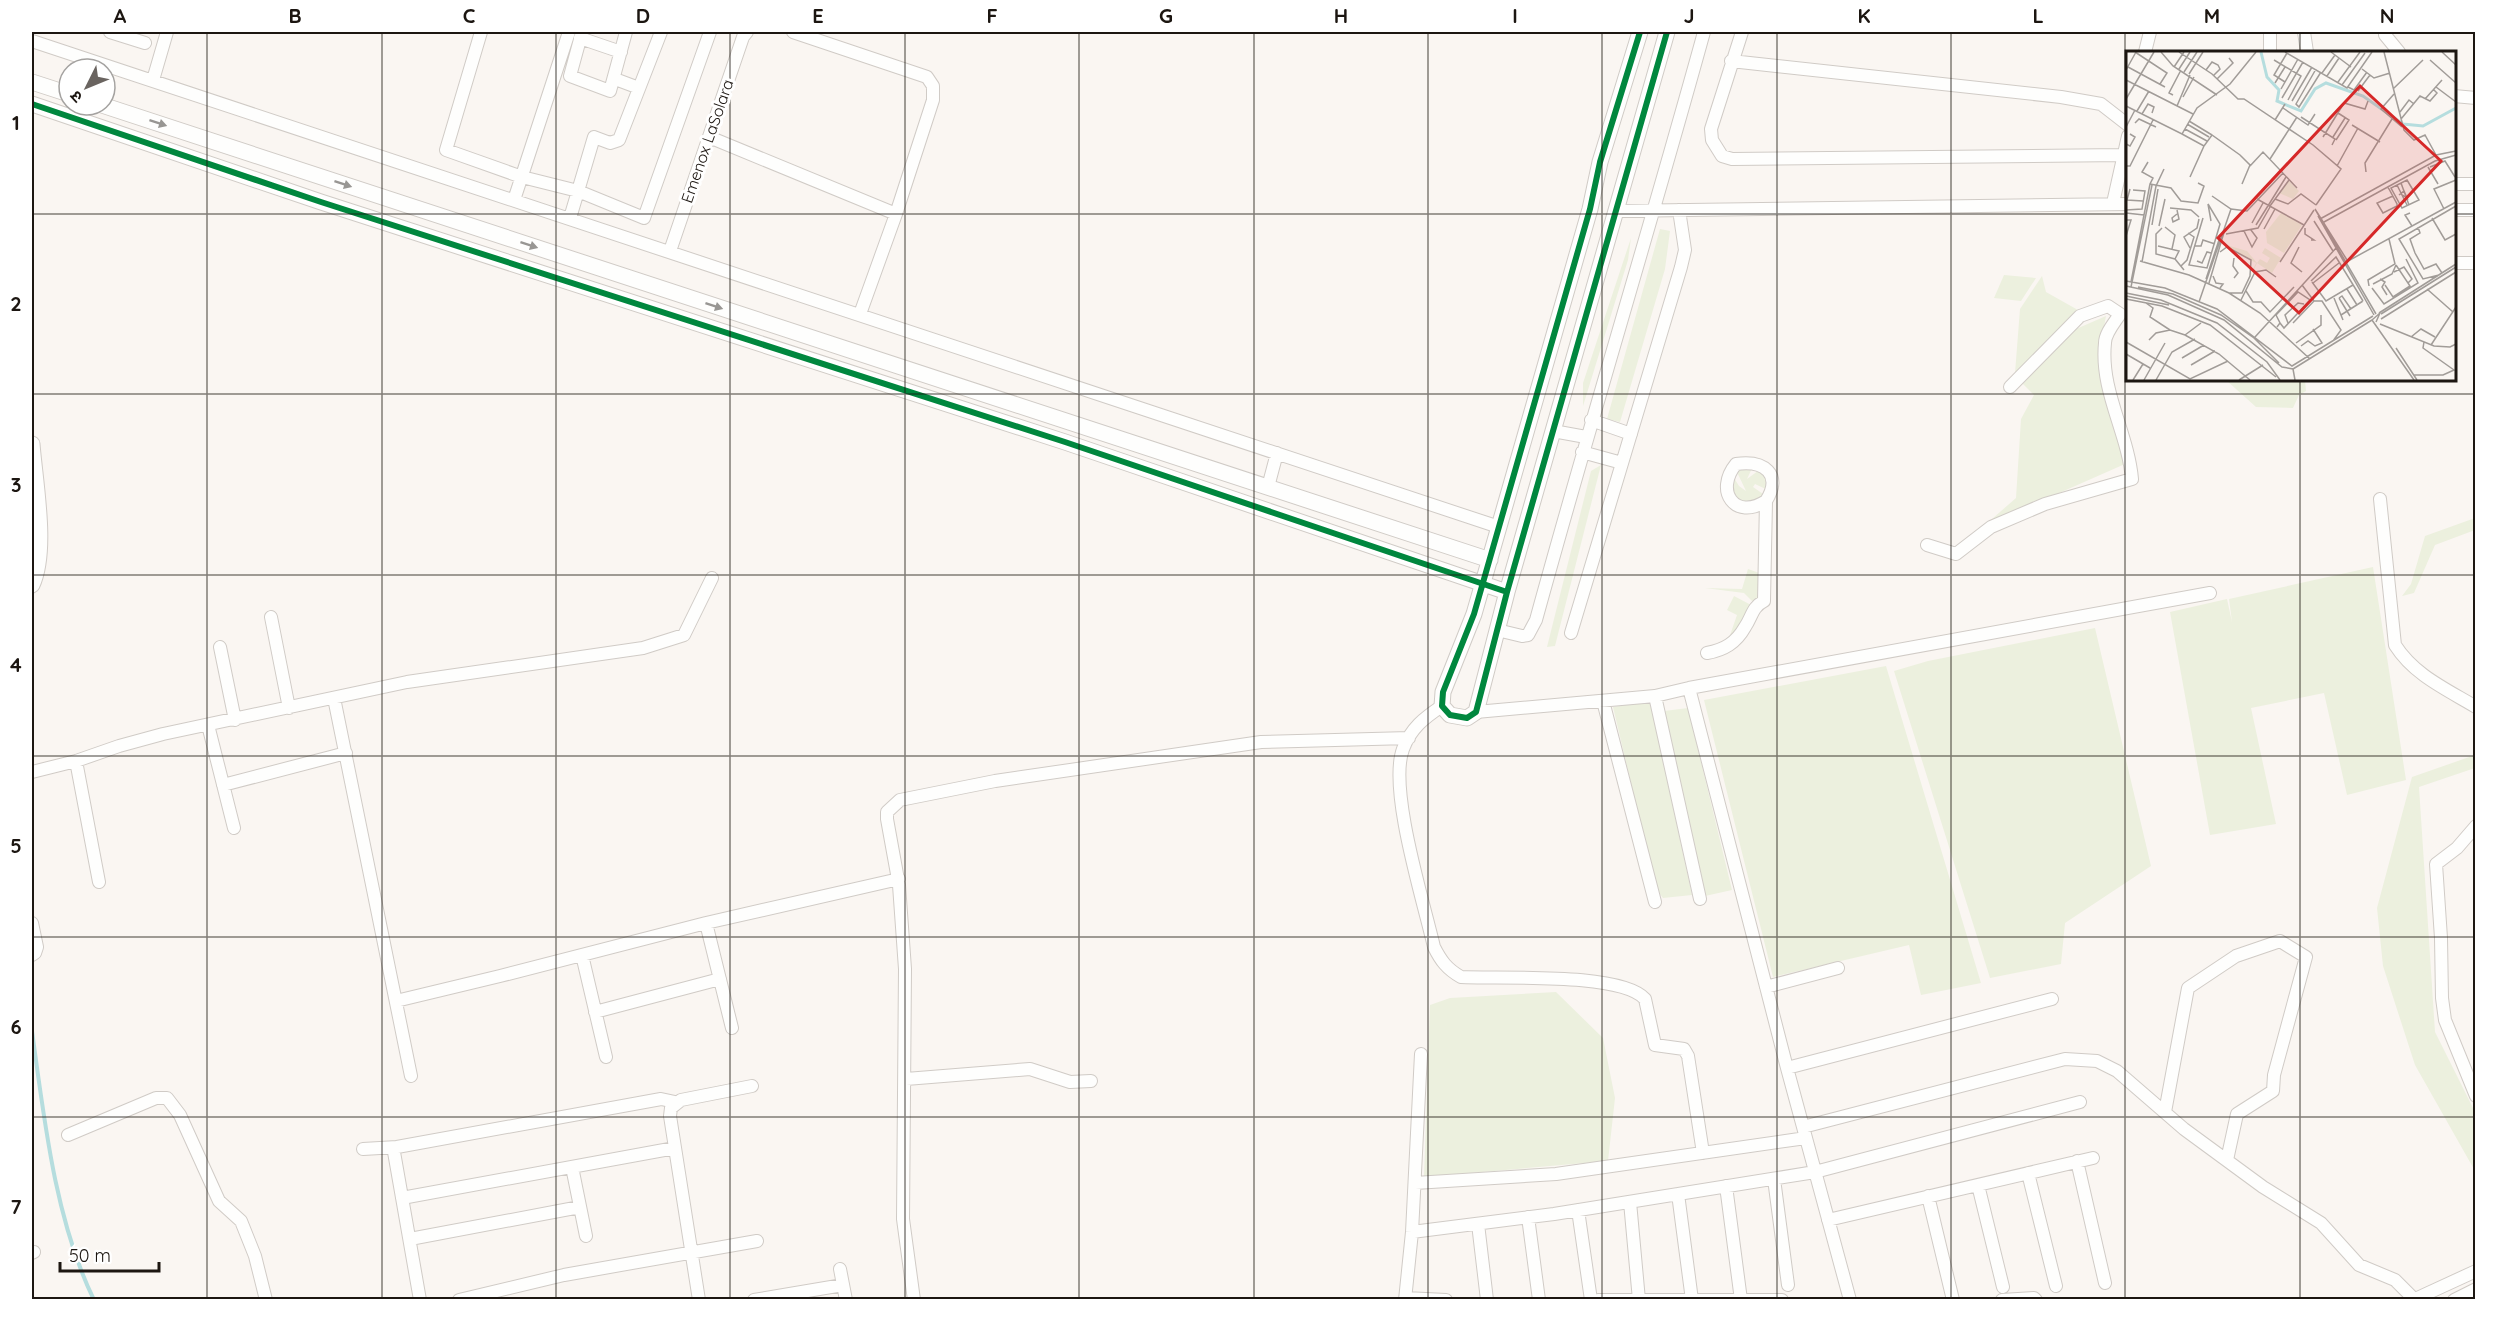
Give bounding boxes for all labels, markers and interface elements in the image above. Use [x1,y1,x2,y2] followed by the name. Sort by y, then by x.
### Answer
[114,3,127,28] text: A
[288,3,302,28] text: B
[463,3,476,28] text: C
[636,3,650,28] text: D
[812,3,824,28] text: E
[986,3,998,28] text: F
[1159,3,1173,28] text: G
[1334,3,1348,28] text: H
[1512,3,1518,28] text: I
[1683,3,1695,28] text: J
[1857,3,1871,28] text: K
[2032,3,2044,28] text: L
[2204,3,2220,28] text: M
[2380,3,2394,28] text: N
[2126,51,2456,381] inset map
[57,57,117,117] north arrow
[676,77,738,205] street label: Emenox LaSolara
[65,87,87,107] text: उ
[12,110,20,135] text: 1
[149,119,167,129] one-way arrow
[334,180,352,189] one-way arrow
[520,241,538,250] one-way arrow
[10,291,22,316] text: 2
[705,301,723,311] one-way arrow
[11,472,21,497] text: 3
[10,652,22,677] text: 4
[10,833,22,858] text: 5
[10,1014,22,1039] text: 6
[11,1194,22,1219] text: 7
[60,1235,159,1273] scale bar
[69,1244,111,1267] text: 50 m

